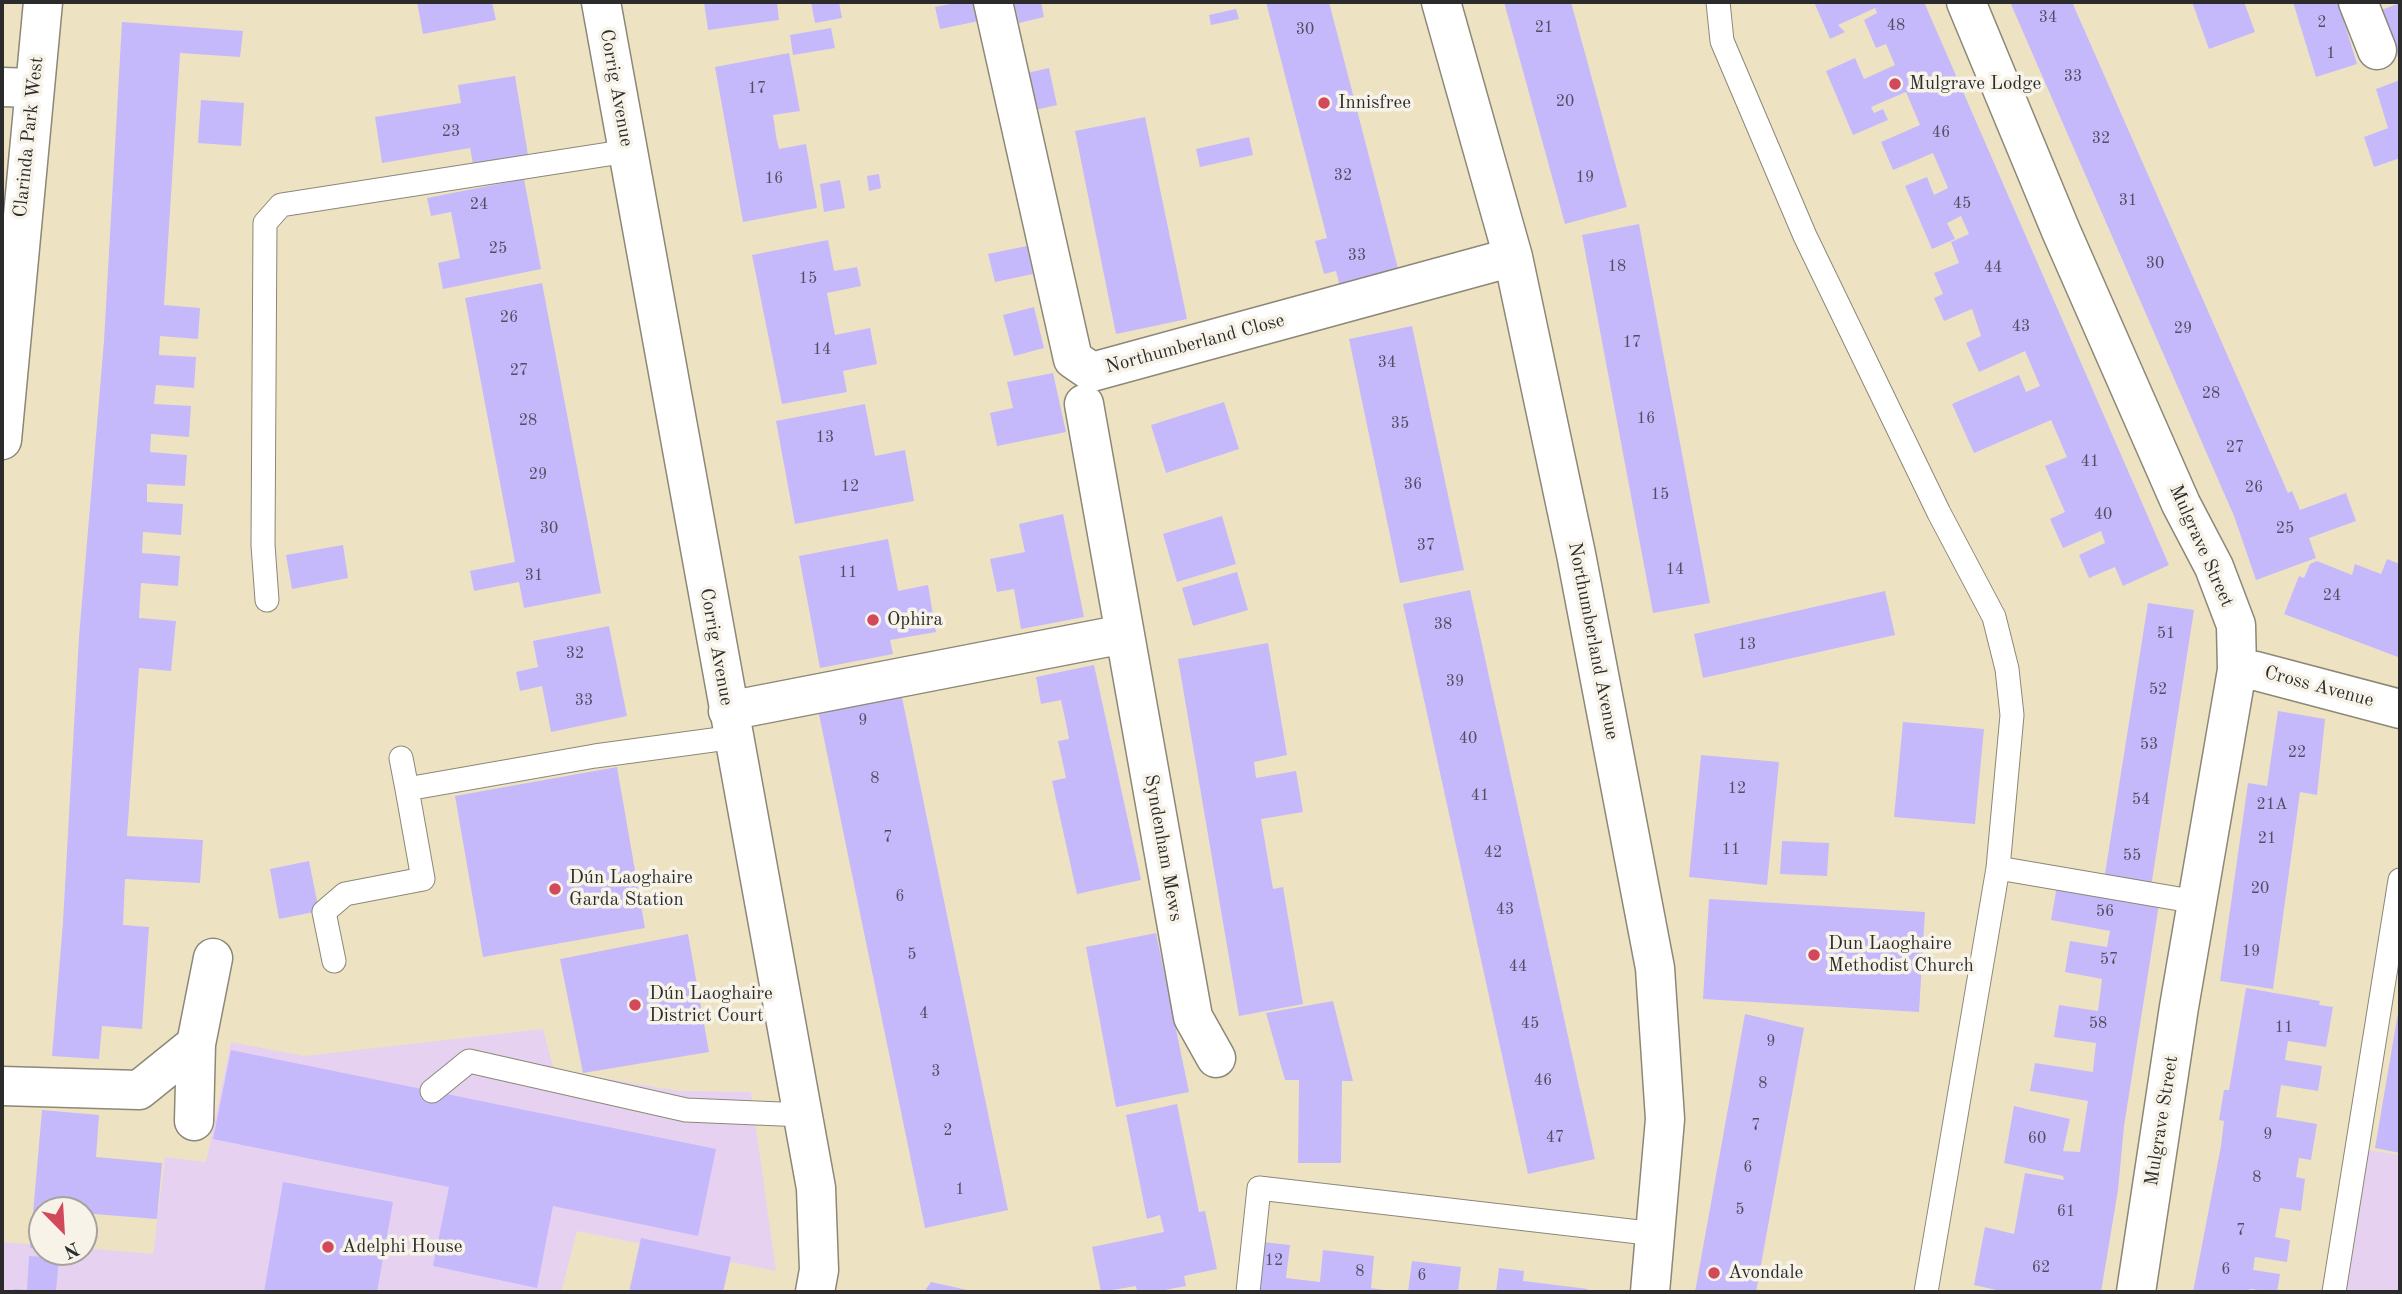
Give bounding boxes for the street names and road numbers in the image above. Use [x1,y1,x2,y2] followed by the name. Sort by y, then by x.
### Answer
[594,28,638,148] street label: Corrig Avenue
[9,55,49,219] street label: Clarinda Park West
[1103,309,1287,379] street label: Northumberland Close
[2164,481,2238,611] street label: Mulgrave Street
[1563,540,1623,742] street label: Northumberland Avenue
[694,587,738,707] street label: Corrig Avenue
[2262,661,2376,713] street label: Cross Avenue
[1139,773,1187,923] street label: Syndenham Mews
[2140,1054,2184,1188] street label: Mulgrave Street

